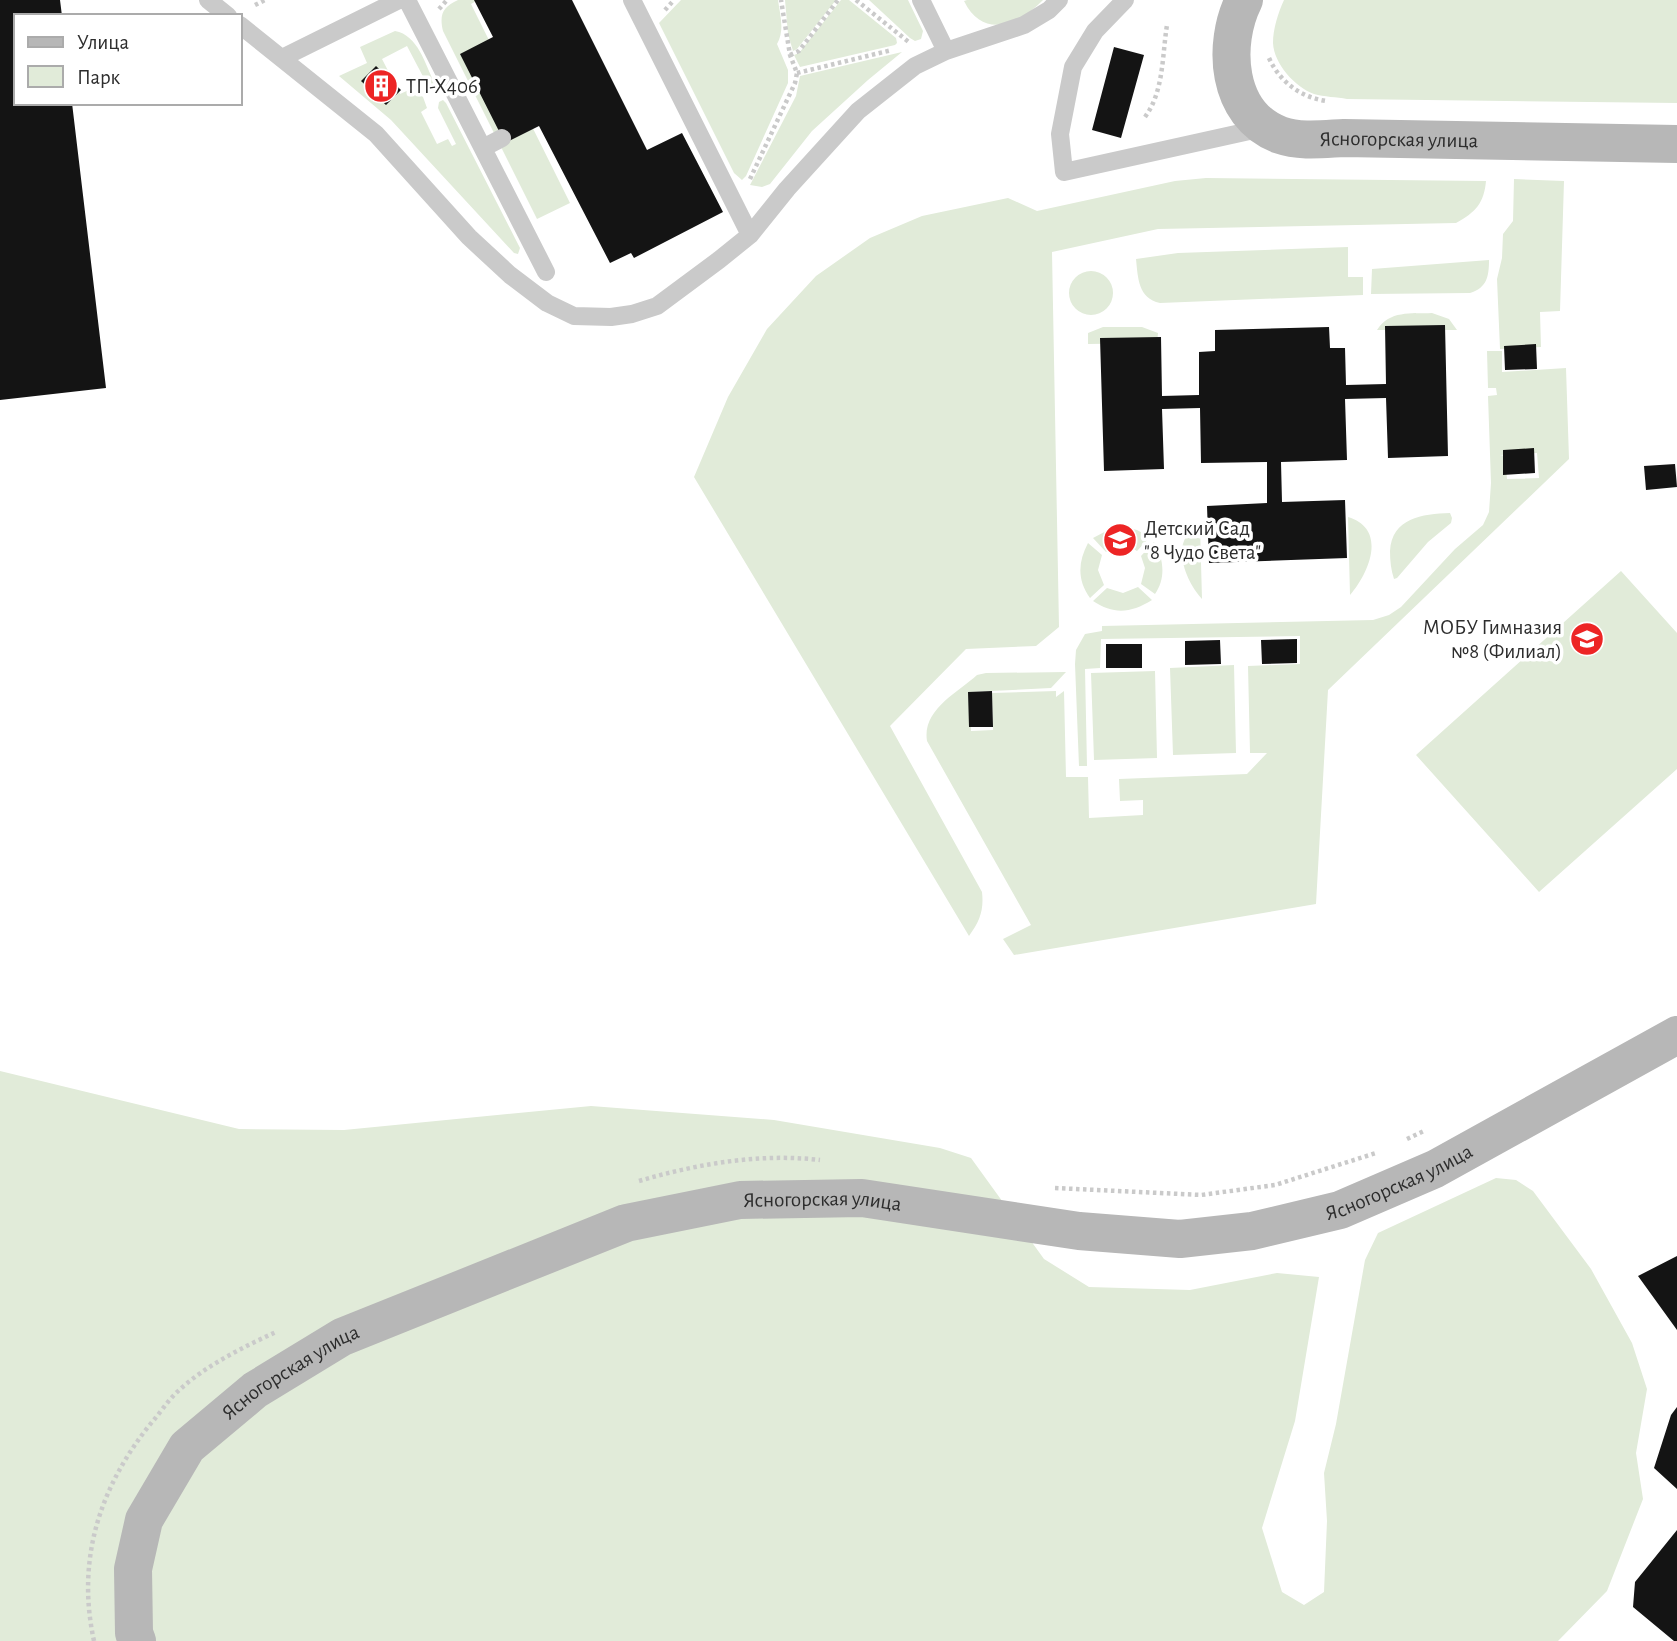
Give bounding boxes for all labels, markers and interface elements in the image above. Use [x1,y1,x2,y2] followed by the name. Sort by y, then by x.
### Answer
[14,14,242,105] legend
[77,32,130,53] text: Улица
[77,67,121,88] text: Парк
[362,67,400,105] building icon: ТП-Х406
[406,76,478,97] place label: ТП-Х406
[1319,128,1479,151] street label: Ясногорская улица
[1144,518,1261,563] place label: Детский Сад "8 Чудо Света"
[1101,521,1139,559] school or university icon: Детский Сад "8 Чудо Света"
[1423,617,1562,662] place label: МОБУ Гимназия №8 (Филиал)
[1568,620,1606,658] school or university icon: МОБУ Гимназия №8 (Филиал)
[1323,1140,1476,1224] street label: Ясногорская улица
[743,1188,903,1215] street label: Ясногорская улица
[218,1321,363,1424] street label: Ясногорская улица

